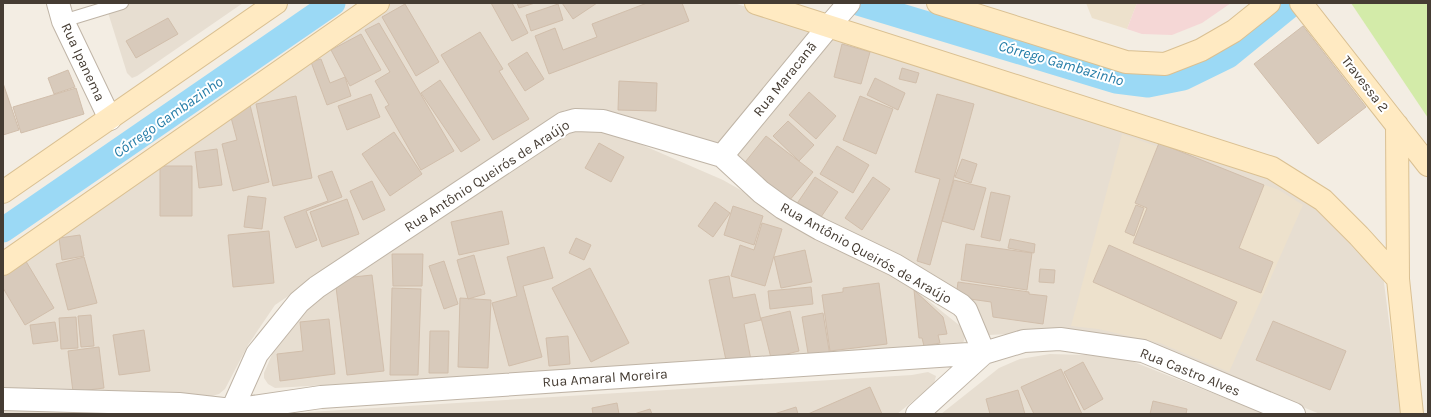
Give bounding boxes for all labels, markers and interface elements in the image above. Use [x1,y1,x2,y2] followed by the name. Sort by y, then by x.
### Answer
[57,20,109,104] street label: Rua Ipanema
[996,36,1126,90] water label: Córrego Gambazinho
[750,38,820,120] street label: Rua Maracanã
[1338,52,1392,116] street label: Travessa 2
[110,72,227,162] water label: Córrego Gambazinho
[401,116,573,236] street label: Rua Antônio Queirós de Araújo
[777,199,955,307] street label: Rua Antônio Queirós de Araújo
[1137,344,1243,400] street label: Rua Castro Alves
[542,365,668,391] street label: Rua Amaral Moreira

